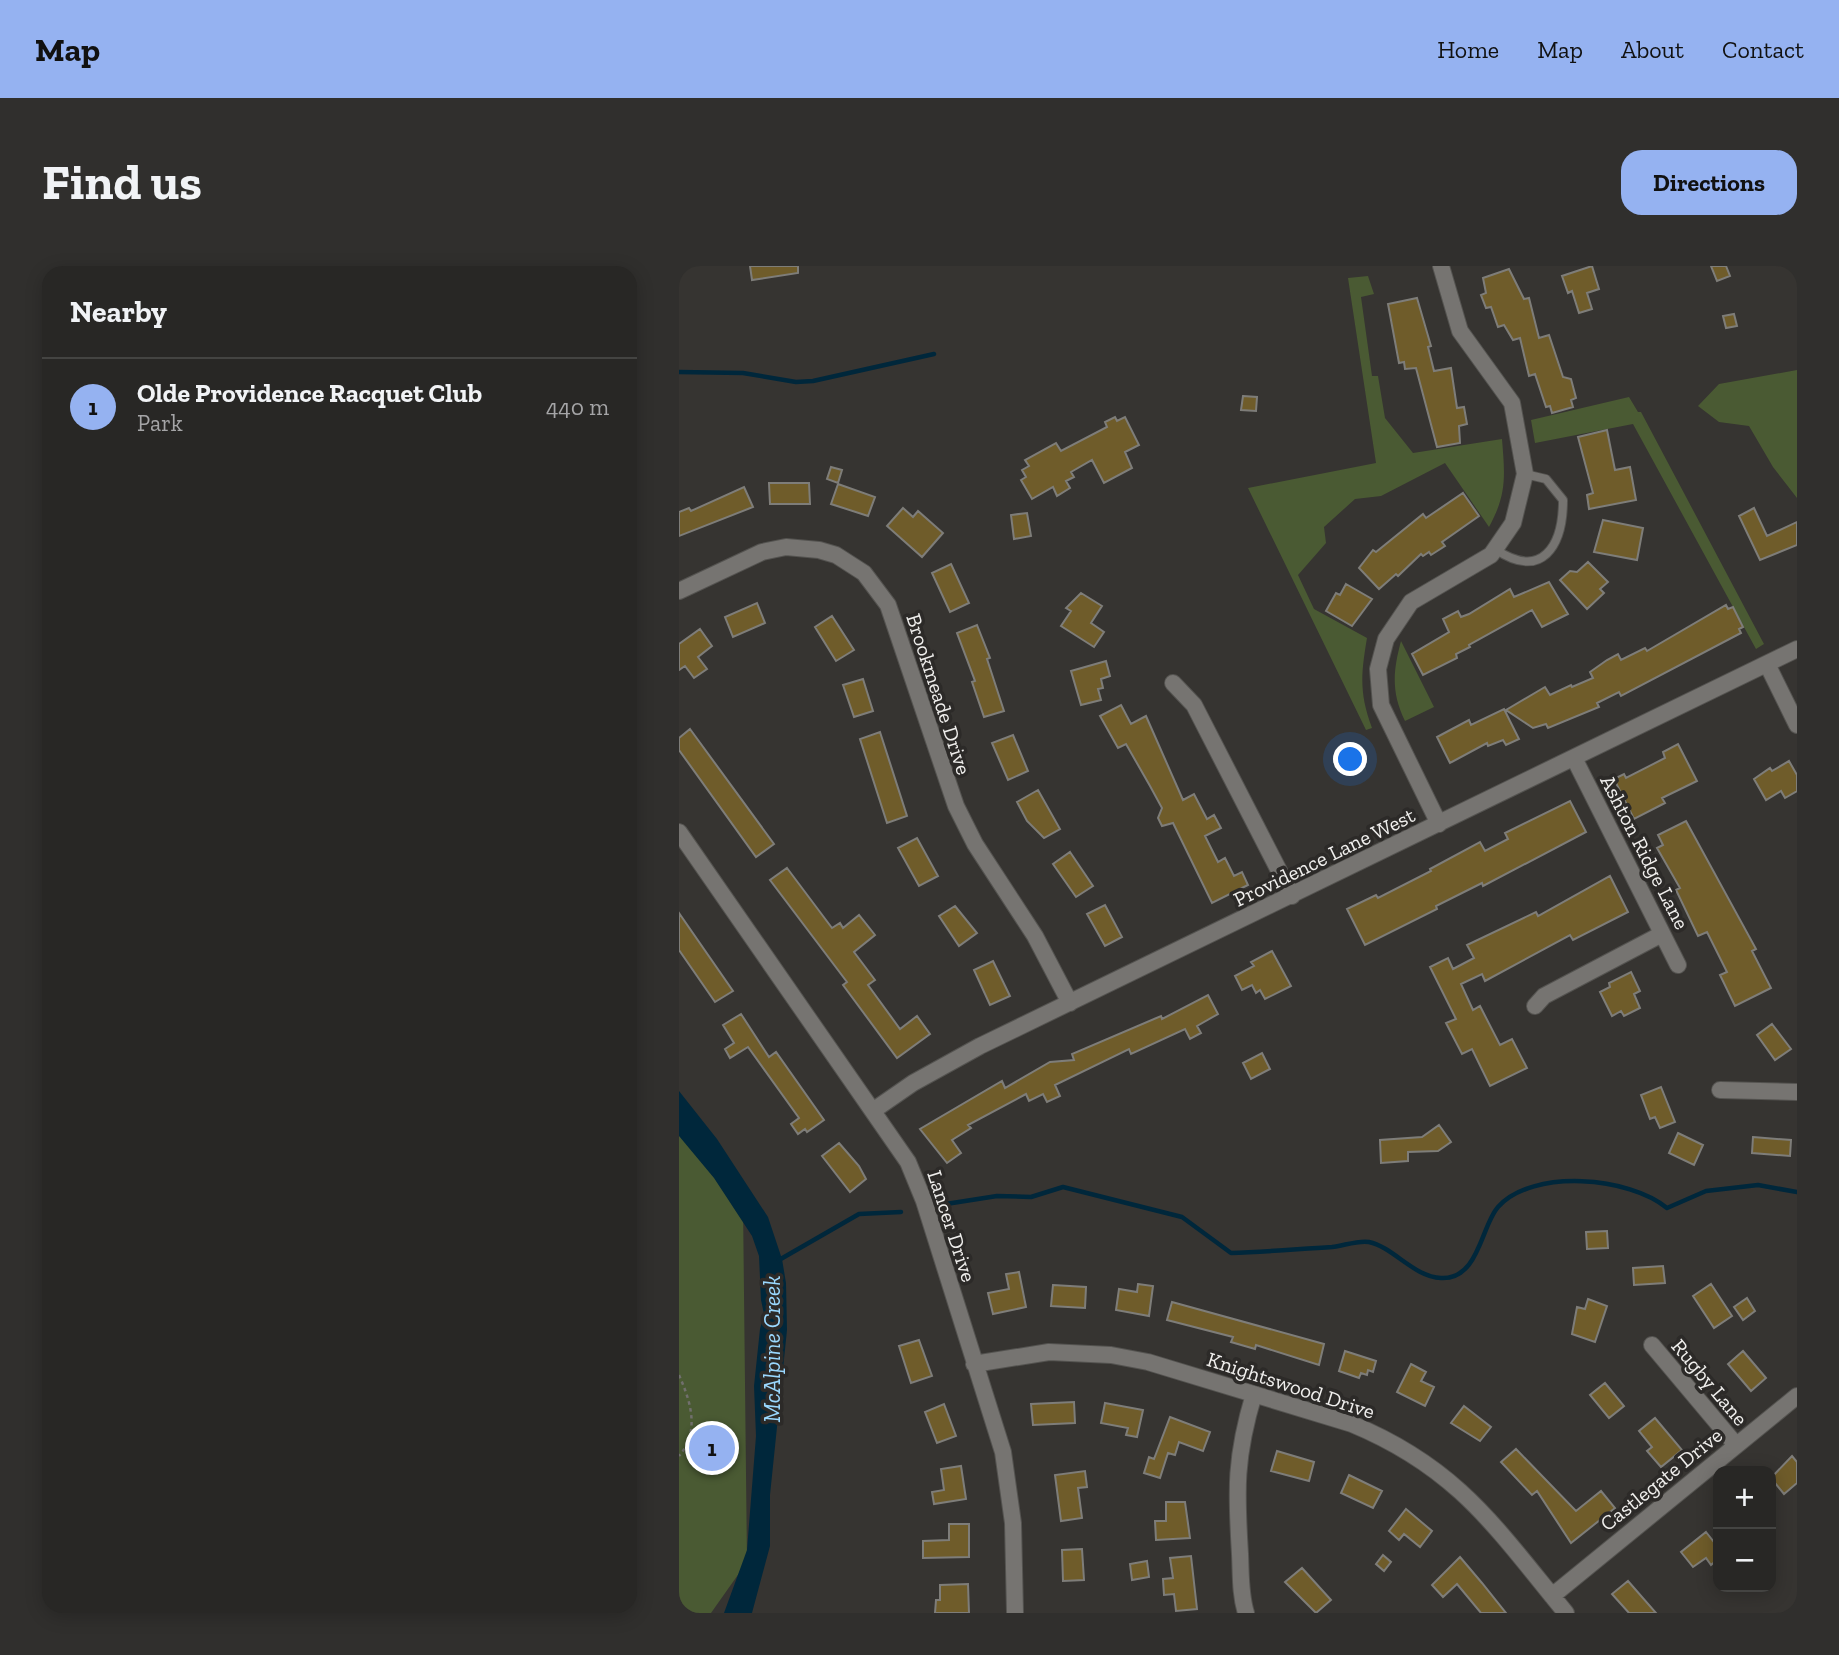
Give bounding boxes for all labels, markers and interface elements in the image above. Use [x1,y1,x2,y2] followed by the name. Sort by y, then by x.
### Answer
[35,30,100,69] text: Map
[1437,35,1499,64] text: Home
[1537,35,1583,64] text: Map
[1621,35,1684,64] text: About
[1722,35,1804,64] text: Contact
[1621,150,1797,215] button: Directions
[42,153,202,212] text: Find us
[70,294,167,330] text: Nearby
[137,377,482,409] text: Olde Providence Racquet Club
[88,393,98,421] text: 1
[546,393,609,421] text: 440 m
[137,409,183,437] text: Park
[901,610,977,778] street label: Brookmeade Drive
[1333,742,1367,776] your location
[1595,771,1695,933] street label: Ashton Ridge Lane
[1229,802,1419,912] street label: Providence Lane West
[922,1167,982,1285] street label: Lancer Drive
[758,1276,786,1422] water label: McAlpine Creek
[1666,1334,1754,1431] street label: Rugby Lane
[1204,1346,1378,1424] street label: Knightswood Drive
[689,1422,735,1474] pin: 1
[1595,1422,1727,1536] street label: Castlegate Drive
[1713,1466,1776,1592] map controls
[1713,1466,1776,1529] button: +
[1713,1529,1776,1592] button: −

